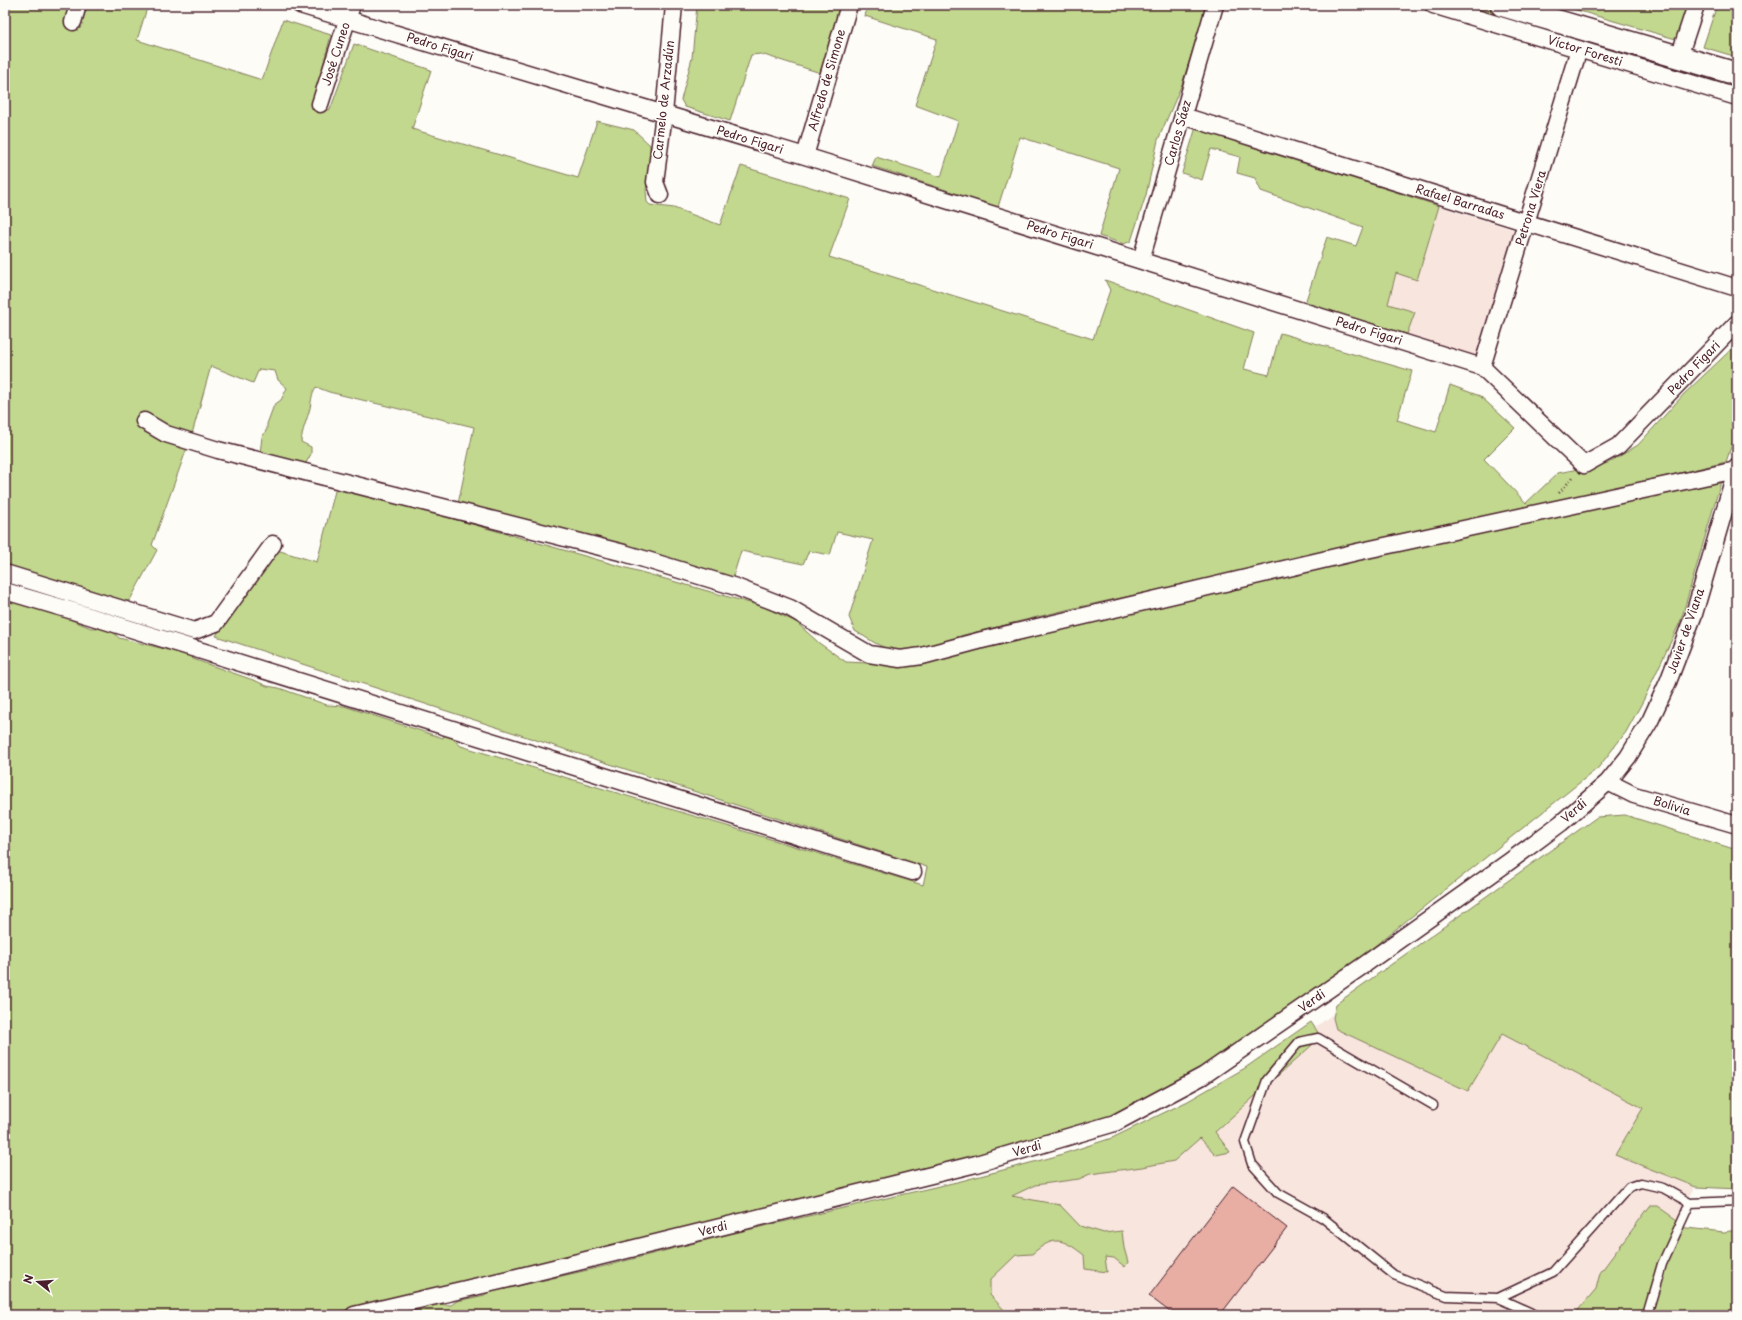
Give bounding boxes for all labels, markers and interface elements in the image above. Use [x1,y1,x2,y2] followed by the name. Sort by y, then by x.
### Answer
[316,19,354,88] street label: José Cuneo
[803,26,849,133] street label: Alfredo de Simone
[405,27,476,65] street label: Pedro Figari
[1546,30,1625,70] street label: Víctor Foresti
[648,39,678,160] street label: Carmelo de Arzadún
[1159,98,1195,168] street label: Carlos Sáez
[715,120,786,158] street label: Pedro Figari
[1510,167,1550,248] street label: Petrona Viera
[1414,179,1507,223] street label: Rafael Barradas
[1025,215,1096,253] street label: Pedro Figari
[1334,311,1405,349] street label: Pedro Figari
[1663,336,1724,398] street label: Pedro Figari
[1662,585,1708,676] street label: Javier de Viana
[1651,791,1694,819] street label: Bolivia
[1556,794,1590,827] street label: Verdi
[1294,984,1329,1016] street label: Verdi
[1010,1135,1043,1161] street label: Verdi
[696,1216,729,1240] street label: Verdi
[18,1262,58,1302] north arrow
[19,1272,37,1286] text: N

